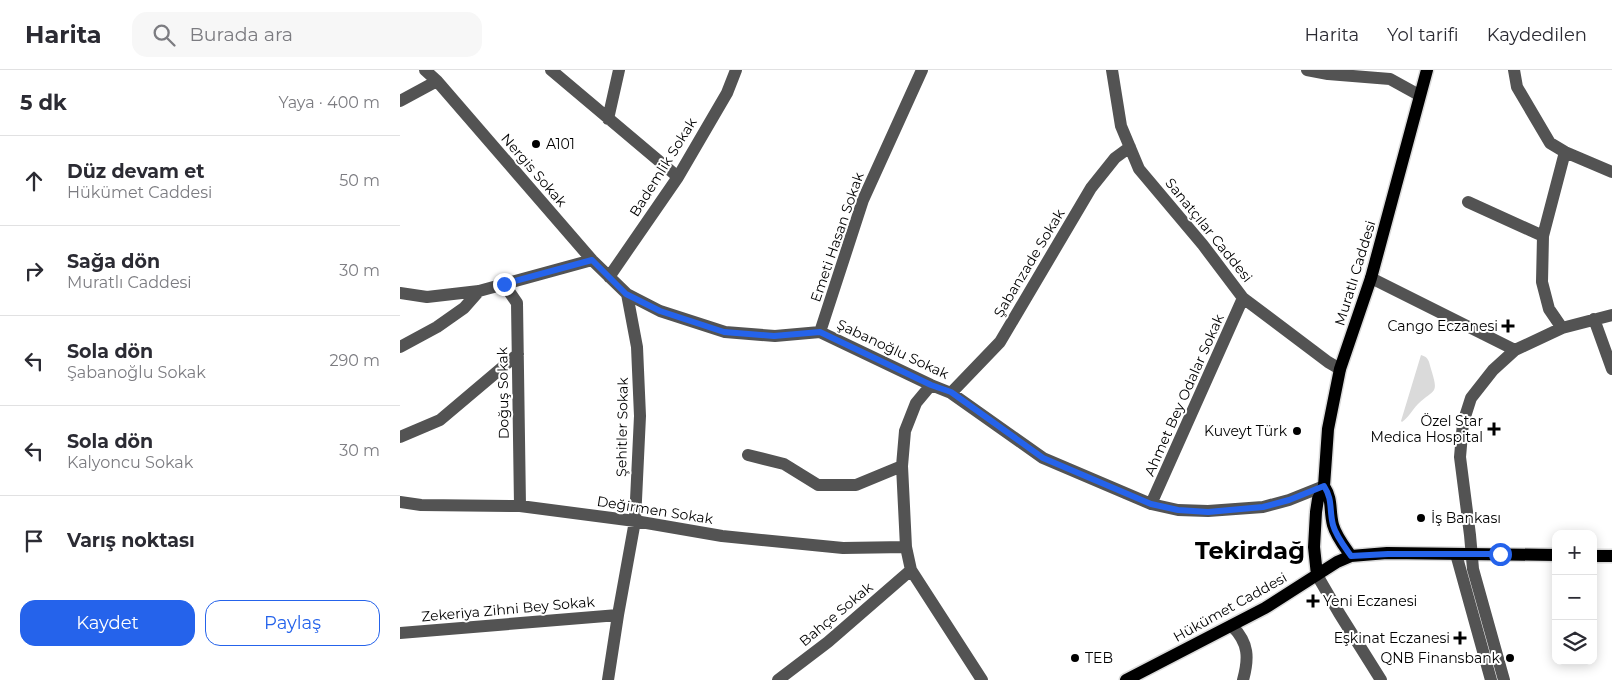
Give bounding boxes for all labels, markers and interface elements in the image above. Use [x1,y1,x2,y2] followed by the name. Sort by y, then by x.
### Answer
[132,12,482,57] search box
[25,20,102,49] text: Harita
[150,21,178,49] icon: search
[190,23,293,46] text: Burada ara
[1304,24,1359,46] text: Harita
[1387,24,1459,46] text: Yol tarifi
[1487,24,1587,46] text: Kaydedilen
[20,90,67,115] text: 5 dk
[279,93,380,112] text: Yaya · 400 m
[625,114,701,220] street label: Bademlik Sokak
[497,130,571,211] street label: Nergis Sokak
[546,135,575,153] place label: A101
[530,138,542,150] marker: A101
[67,160,205,183] text: Düz devam et
[20,167,48,195] icon: ahead
[806,169,868,304] street label: Emeti Hasan Sokak
[339,171,380,190] text: 50 m
[1161,174,1257,286] street label: Sanatçılar Caddesi
[67,183,212,202] text: Hükümet Caddesi
[990,205,1069,320] street label: Şabanzade Sokak
[1330,218,1380,328] street label: Muratlı Caddesi
[67,250,160,273] text: Sağa dön
[20,257,48,285] icon: right
[339,261,380,280] text: 30 m
[67,273,192,292] text: Muratlı Caddesi
[493,273,516,296] route end
[1140,311,1228,479] street label: Ahmet Bey Odalar Sokak
[834,315,952,383] street label: Şabanoğlu Sokak
[1387,317,1498,335] place label: Cango Eczanesi
[1502,320,1514,332] marker: Cango Eczanesi
[67,340,153,363] text: Sola dön
[493,346,513,439] street label: Doğuş Sokak
[20,347,48,375] icon: left
[329,351,380,370] text: 290 m
[67,363,206,382] text: Şabanoğlu Sokak
[612,376,632,477] street label: Şehitler Sokak
[1371,412,1483,446] place label: Özel Star Medica Hospital
[1204,422,1288,440] place label: Kuveyt Türk
[1487,422,1501,436] marker: Özel Star Medica Hospital
[1291,425,1303,437] marker: Kuveyt Türk
[67,430,153,453] text: Sola dön
[20,437,48,465] icon: left
[339,441,380,460] text: 30 m
[67,453,193,472] text: Kalyoncu Sokak
[596,492,715,528] street label: Değirmen Sokak
[1431,509,1501,527] place label: İş Bankası
[1415,512,1427,524] marker: İş Bankası
[20,527,48,555] icon: arrive
[67,529,195,552] text: Varış noktası
[1552,530,1597,665] map controls
[1552,530,1597,575] button: +
[1195,536,1305,565] district label: Tekirdağ
[1489,543,1512,566] route start
[1170,568,1290,646] street label: Hükümet Caddesi
[1552,575,1597,620] button: −
[796,578,877,650] street label: Bahçe Sokak
[421,592,596,626] street label: Zekeriya Zihni Bey Sokak
[1323,592,1417,610] place label: Yeni Eczanesi
[1307,595,1319,607] marker: Yeni Eczanesi
[20,600,195,646] button: Kaydet
[205,600,380,646] button: Paylaş
[1552,620,1597,665] button: layers
[1334,629,1450,647] place label: Eşkinat Eczanesi
[1454,632,1466,644] marker: Eşkinat Eczanesi
[1085,649,1113,667] place label: TEB
[1380,649,1501,667] place label: QNB Finansbank
[1069,652,1081,664] marker: TEB
[1504,652,1516,664] marker: QNB Finansbank

